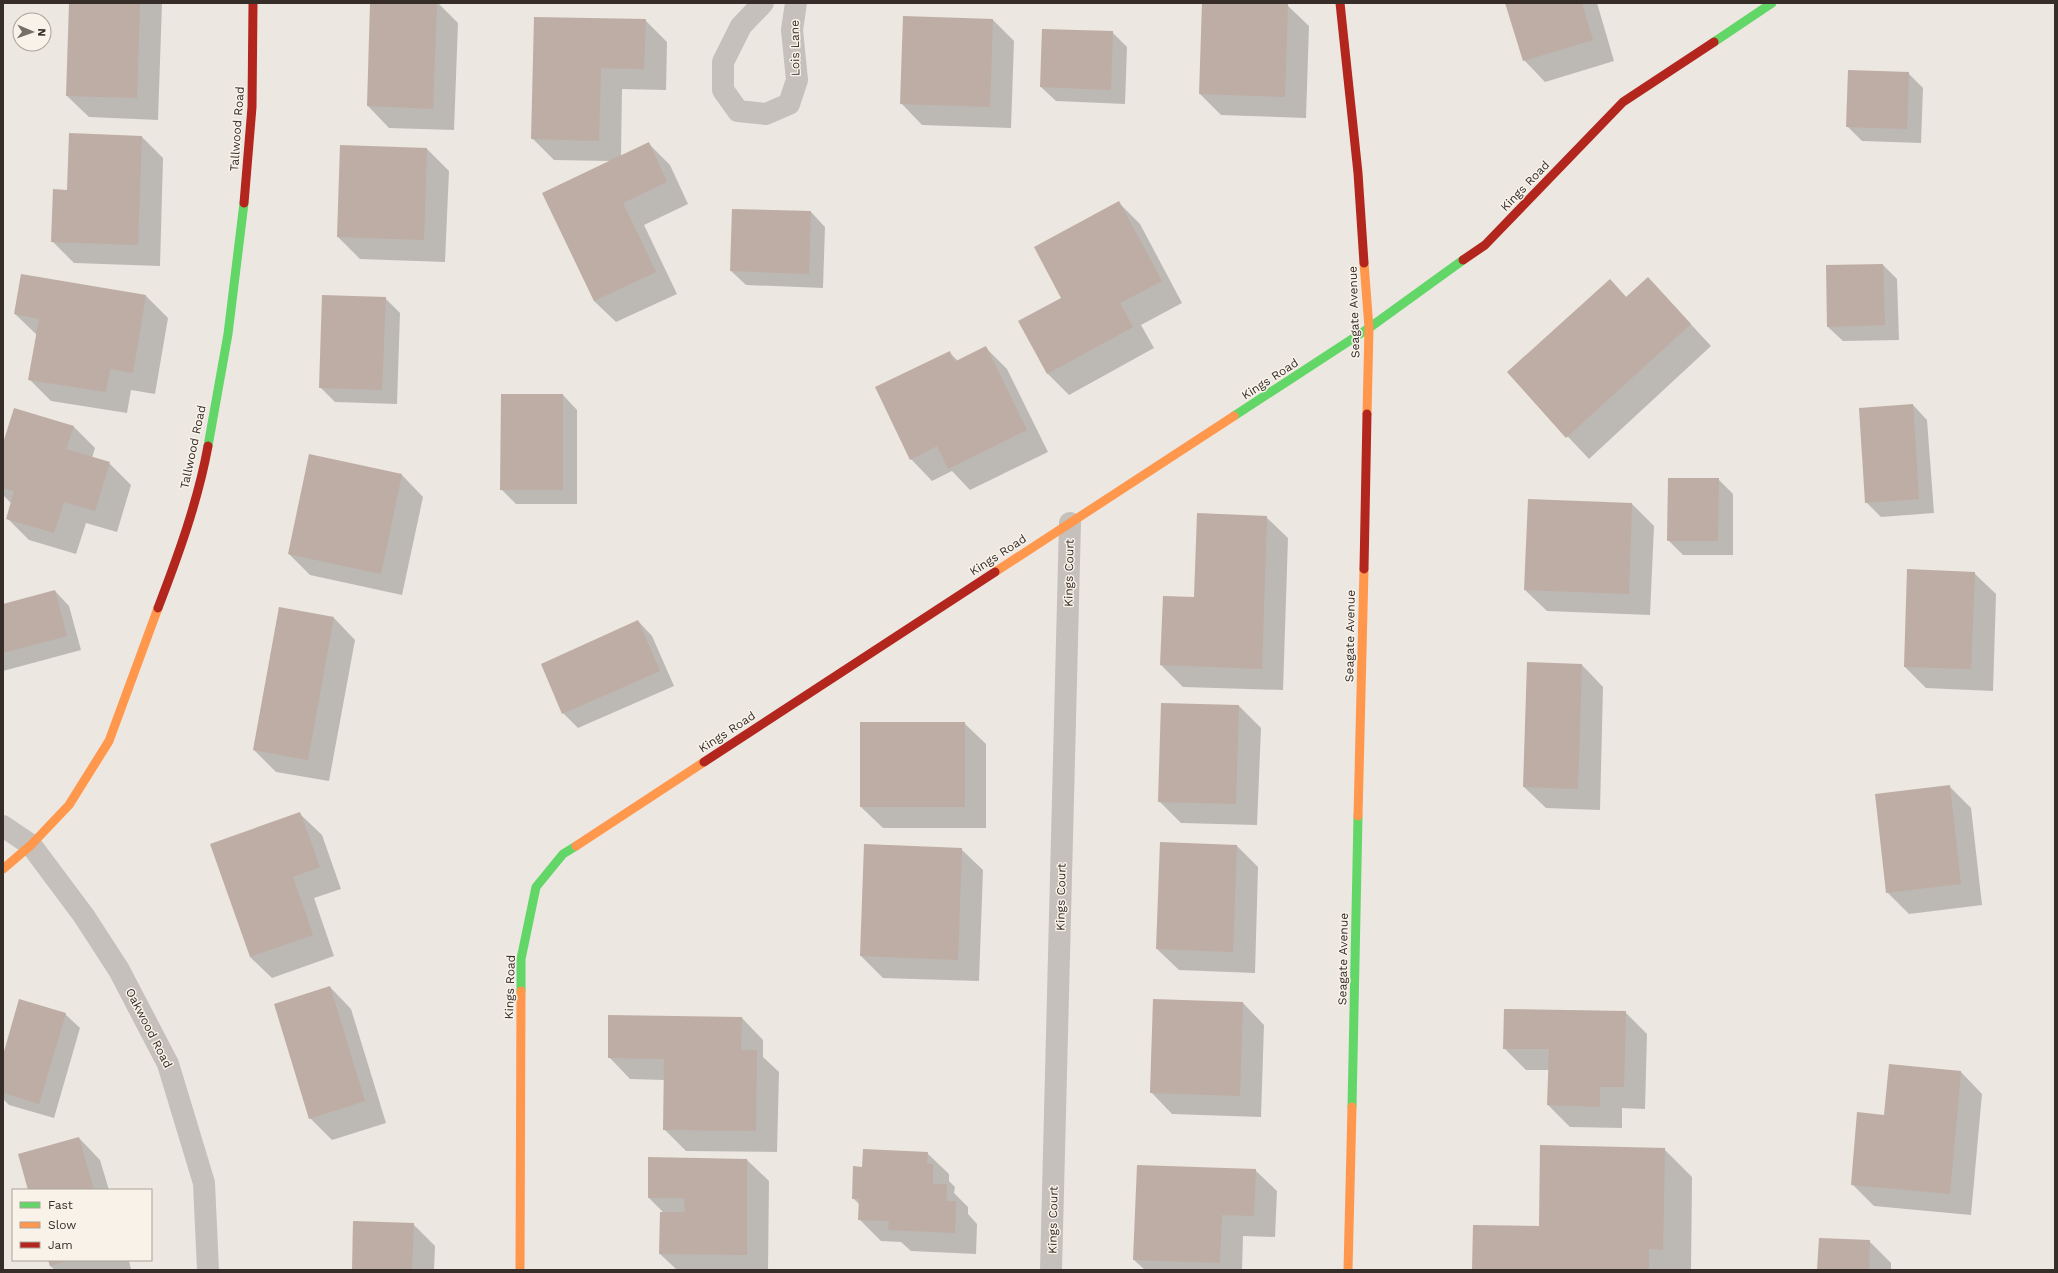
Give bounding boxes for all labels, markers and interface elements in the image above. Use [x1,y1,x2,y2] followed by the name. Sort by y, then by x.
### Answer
[12,12,52,52] north arrow
[788,20,802,76] street label: Lois Lane
[35,28,48,37] text: N
[227,86,247,172] street label: Tallwood Road
[1498,158,1552,214] street label: Kings Road
[1345,266,1363,358] street label: Seagate Avenue
[1239,356,1301,402] street label: Kings Road
[177,404,209,490] street label: Tallwood Road
[967,532,1029,578] street label: Kings Road
[1061,539,1077,607] street label: Kings Court
[1342,590,1358,682] street label: Seagate Avenue
[696,709,758,755] street label: Kings Road
[1053,863,1069,931] street label: Kings Court
[1335,913,1351,1005] street label: Seagate Avenue
[502,954,518,1020] street label: Kings Road
[123,986,175,1070] street label: Oakwood Road
[1045,1186,1061,1254] street label: Kings Court
[12,1189,152,1261] legend
[48,1198,73,1212] text: Fast
[48,1218,76,1232] text: Slow
[48,1238,73,1252] text: Jam

